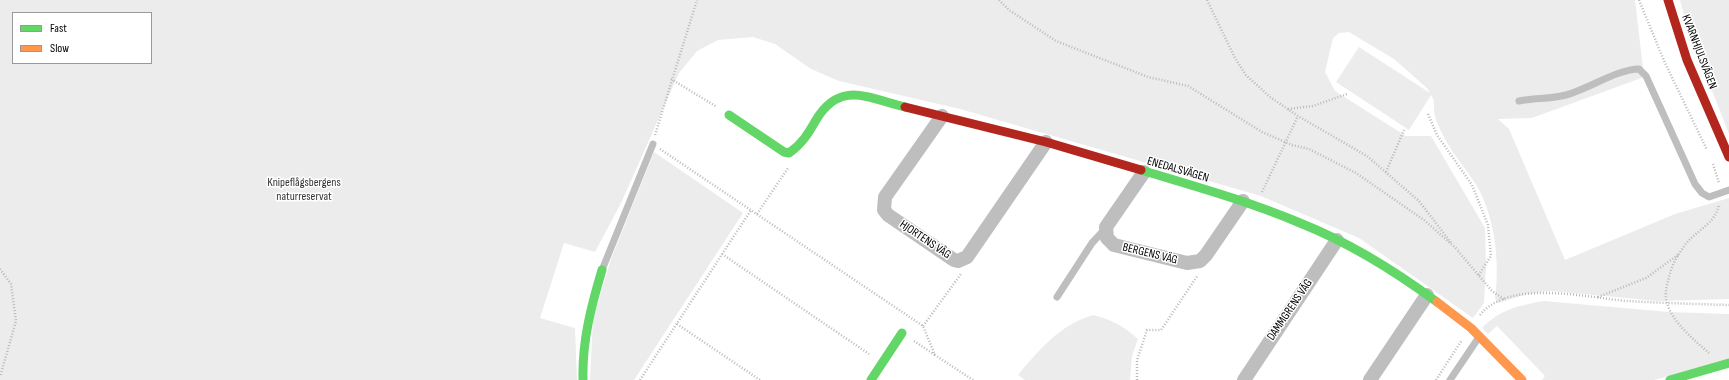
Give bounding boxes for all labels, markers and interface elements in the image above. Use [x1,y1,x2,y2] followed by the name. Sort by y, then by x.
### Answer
[12,12,152,64] legend
[1678,13,1720,91] street label: KVARNHJULSVÄGEN
[50,21,67,36] text: Fast
[50,41,69,56] text: Slow
[1145,154,1211,186] street label: ENEDALSVÄGEN
[267,176,341,204] park label: Knipeflågsbergens naturreservat
[897,218,953,262] street label: HJORTENS VÄG
[1121,240,1179,268] street label: BERGENS VÄG
[1264,277,1316,343] street label: DAMMGRENS VÄG

